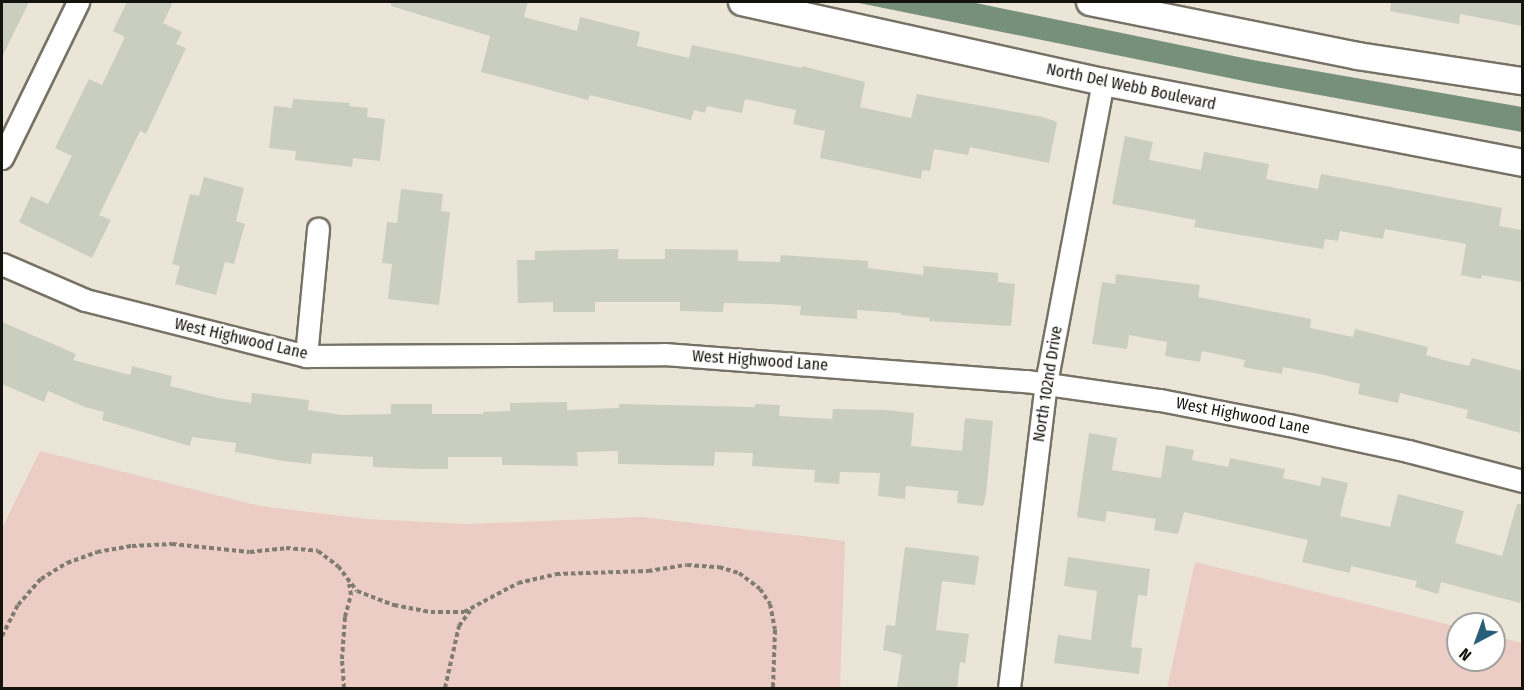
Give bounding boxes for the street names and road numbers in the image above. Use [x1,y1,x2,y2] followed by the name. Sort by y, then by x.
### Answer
[1044,60,1218,114] street label: North Del Webb Boulevard
[173,314,309,364] street label: West Highwood Lane
[1029,325,1067,443] street label: North 102nd Drive
[691,347,829,375] street label: West Highwood Lane
[1174,394,1312,438] street label: West Highwood Lane

